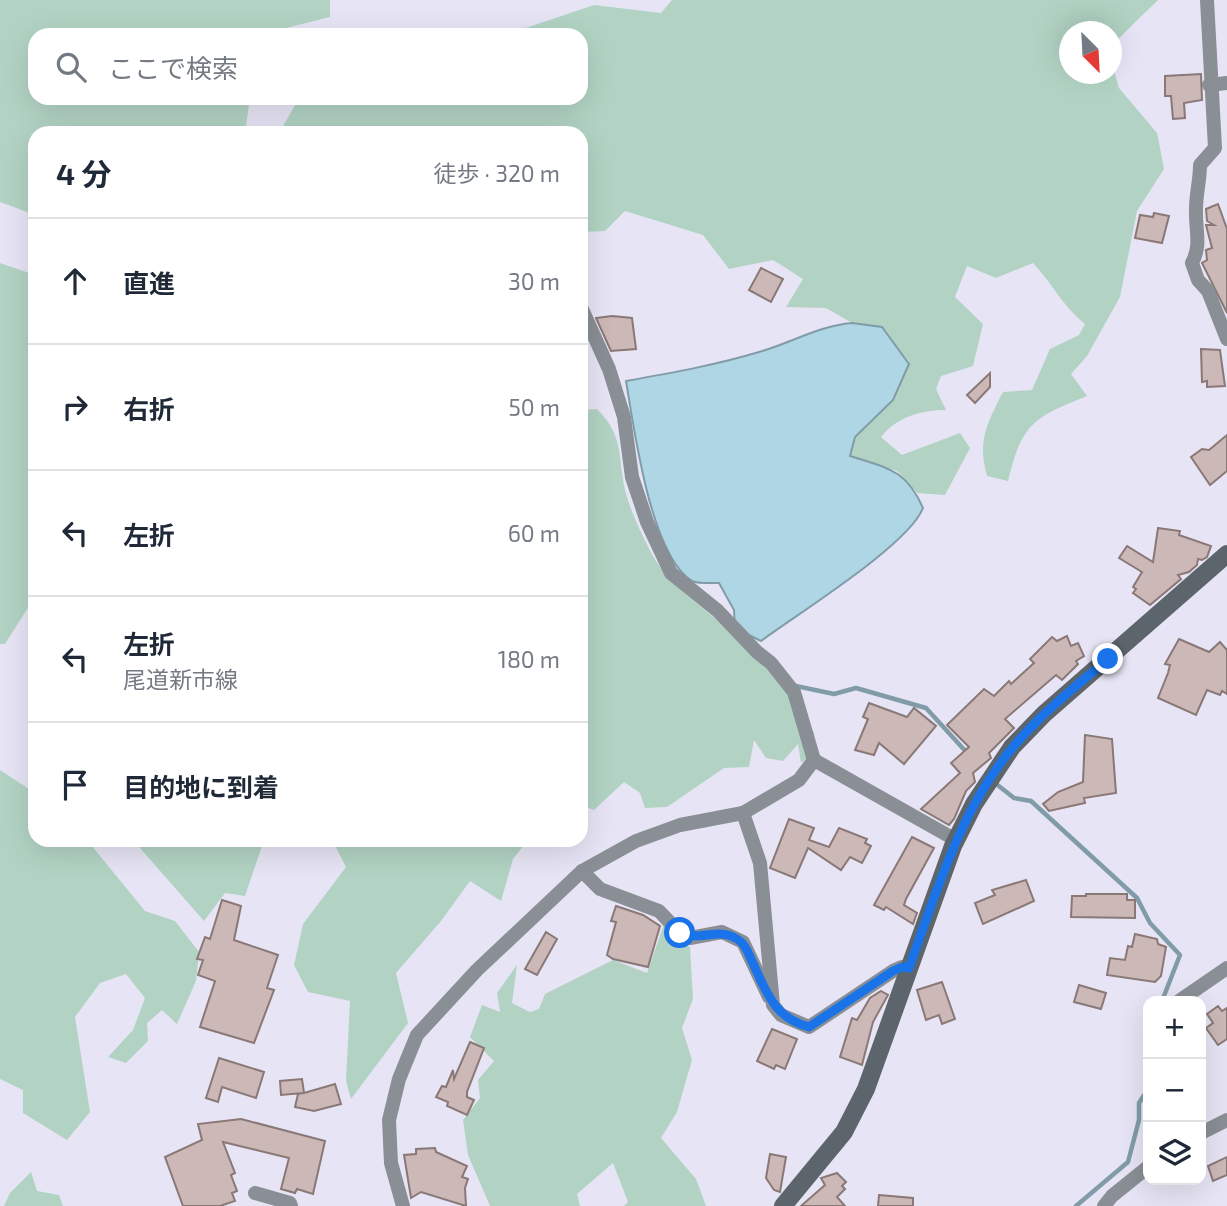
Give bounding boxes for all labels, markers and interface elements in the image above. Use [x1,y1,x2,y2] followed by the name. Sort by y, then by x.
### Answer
[1059,21,1122,84] north arrow
[28,28,588,105] search box
[52,48,90,86] icon: search
[108,52,238,83] text: ここで検索
[56,155,112,191] text: 4 分
[433,159,560,187] text: 徒歩 · 320 m
[56,262,94,300] icon: ahead
[123,267,175,298] text: 直進
[508,267,560,295] text: 30 m
[56,388,94,426] icon: right
[123,393,175,424] text: 右折
[509,393,560,421] text: 50 m
[56,514,94,552] icon: left
[123,519,175,550] text: 左折
[508,519,560,547] text: 60 m
[123,628,175,659] text: 左折
[56,640,94,678] icon: left
[1092,643,1123,674] route end
[498,645,560,673] text: 180 m
[123,665,238,693] text: 尾道新市線
[56,766,94,804] icon: arrive
[123,771,279,802] text: 目的地に到着
[664,917,695,948] route start
[1143,996,1206,1185] map controls
[1143,996,1206,1059] button: +
[1143,1059,1206,1122] button: −
[1143,1122,1206,1185] button: layers

